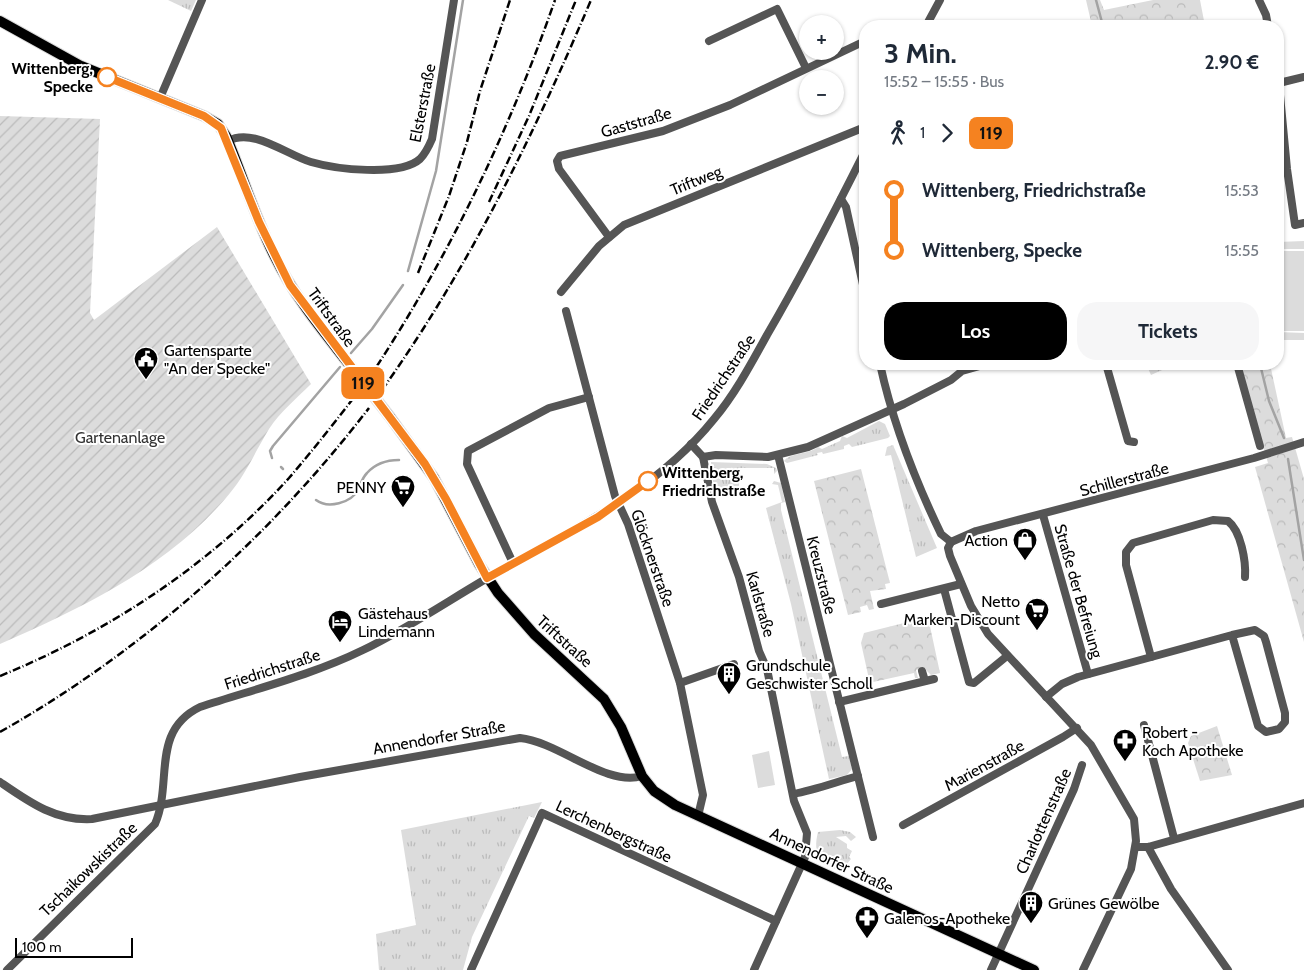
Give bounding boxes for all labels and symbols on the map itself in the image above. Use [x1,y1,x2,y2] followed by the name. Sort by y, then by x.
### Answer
[11,59,93,96] place label: Wittenberg, Specke
[406,62,439,144] street label: Elsterstraße
[97,67,117,87] marker: Wittenberg, Specke
[599,103,674,142] street label: Gaststraße
[668,161,726,199] street label: Triftweg
[304,284,359,350] street label: Triftstraße
[688,331,759,424] street label: Friedrichstraße
[164,341,270,378] place label: Gartensparte "An der Specke"
[133,346,159,380] public building icon: Gartensparte "An der Specke"
[334,367,392,399] line badge: 119
[75,428,165,447] park label: Gartenanlage
[1078,458,1171,500] street label: Schillerstraße
[662,463,765,500] place label: Wittenberg, Friedrichstraße
[638,471,658,491] marker: Wittenberg, Friedrichstraße
[390,474,416,508] supermarket icon: PENNY
[336,478,387,497] place label: PENNY
[627,507,678,609] street label: Glöcknerstraße
[1050,522,1107,661] street label: Straße der Befreiung
[1012,527,1038,561] shop icon: Action
[965,531,1008,550] place label: Action
[803,534,840,616] street label: Kreuzstraße
[742,569,779,639] street label: Karlstraße
[904,592,1021,629] place label: Netto Marken-Discount
[1024,597,1050,631] supermarket icon: Netto Marken-Discount
[358,604,435,641] place label: Gästehaus Lindemann
[327,609,353,643] hotel icon: Gästehaus Lindemann
[533,611,596,671] street label: Triftstraße
[222,645,322,694] street label: Friedrichstraße
[746,656,873,693] place label: Grundschule Geschwister Scholl
[716,661,742,695] building icon: Grundschule Geschwister Scholl
[371,716,507,758] street label: Annendorfer Straße
[1142,723,1244,760] place label: Robert - Koch Apotheke
[1112,728,1138,762] pharmacy icon: Robert - Koch Apotheke
[941,736,1027,795] street label: Marienstraße
[1012,765,1075,877] street label: Charlottenstraße
[553,796,675,867] street label: Lerchenbergstraße
[36,818,141,920] street label: Tschaikowskistraße
[767,824,897,897] street label: Annendorfer Straße
[1018,890,1044,924] building icon: Grünes Gewölbe
[1048,894,1160,913] place label: Grünes Gewölbe
[854,905,880,939] pharmacy icon: Galenos-Apotheke
[884,909,1010,928] place label: Galenos-Apotheke
[15,935,132,958] scale bar

